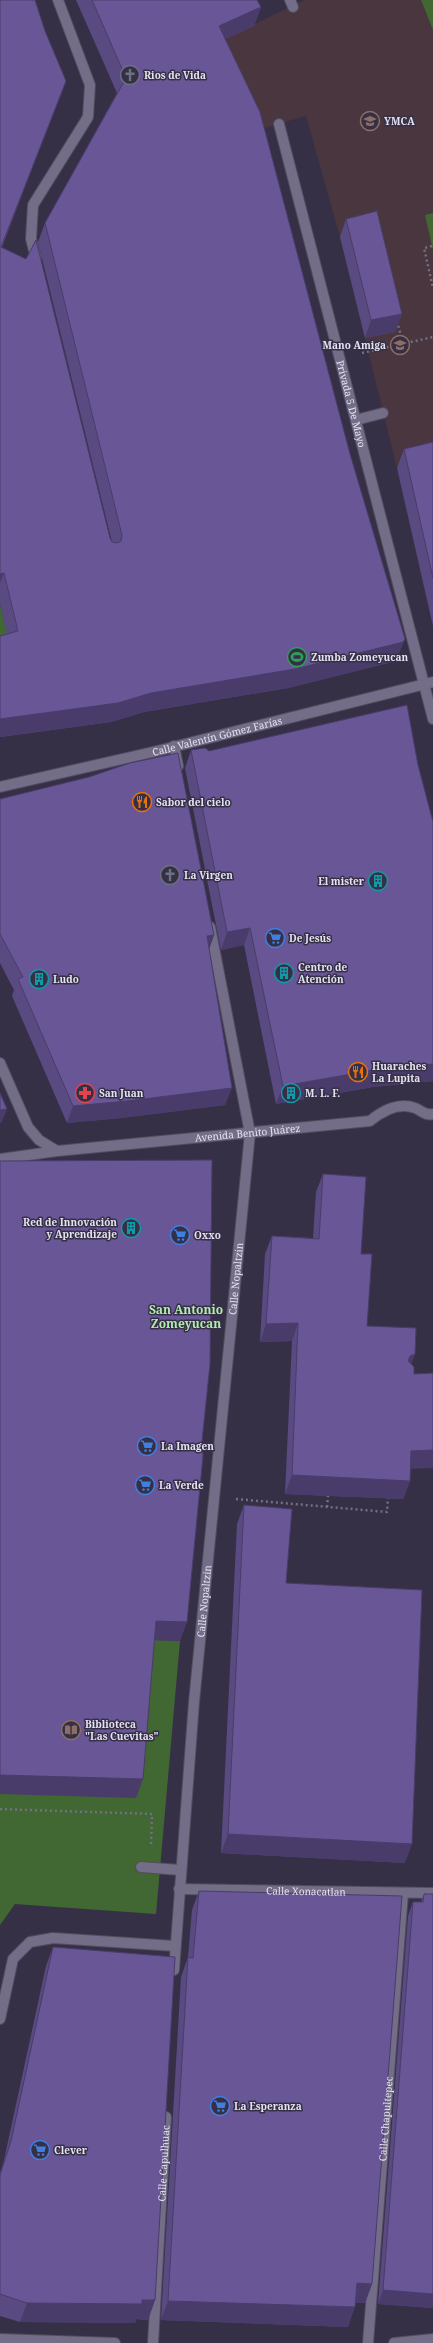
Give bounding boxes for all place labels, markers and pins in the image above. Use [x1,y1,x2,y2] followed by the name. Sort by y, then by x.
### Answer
[119,64,141,86] church icon: Rios de Vida
[144,68,206,82] place label: Rios de Vida
[359,110,381,132] school or university icon: YMCA
[384,114,415,128] place label: YMCA
[389,334,411,356] school or university icon: Mano Amiga
[323,338,386,352] place label: Mano Amiga
[286,646,308,668] sports icon: Zumba Zomeyucan
[311,650,408,664] place label: Zumba Zomeyucan
[131,791,153,813] restaurant icon: Sabor del cielo
[156,795,231,809] place label: Sabor del cielo
[159,864,181,886] church icon: La Virgen
[184,868,233,882] place label: La Virgen
[367,870,389,892] building icon: El mister
[318,874,365,888] place label: El mister
[264,927,286,949] supermarket icon: De Jesús
[289,931,331,945] place label: De Jesús
[298,960,348,986] place label: Centro de Atención
[273,962,295,984] building icon: Centro de Atención
[28,968,50,990] building icon: Ludo
[53,972,79,986] place label: Ludo
[372,1059,427,1085] place label: Huaraches La Lupita
[347,1061,369,1083] restaurant icon: Huaraches La Lupita
[74,1082,96,1104] pharmacy icon: San Juan
[280,1082,302,1104] building icon: M. L. F.
[99,1086,144,1100] place label: San Juan
[305,1086,340,1100] place label: M. L. F.
[23,1215,117,1241] place label: Red de Innovación y Aprendizaje
[120,1217,142,1239] building icon: Red de Innovación y Aprendizaje
[169,1224,191,1246] supermarket icon: Oxxo
[194,1228,221,1242] place label: Oxxo
[136,1435,158,1457] supermarket icon: La Imagen
[161,1439,214,1453] place label: La Imagen
[134,1474,156,1496] supermarket icon: La Verde
[159,1478,204,1492] place label: La Verde
[85,1717,159,1743] place label: Biblioteca "Las Cuevitas"
[60,1719,82,1741] library icon: Biblioteca "Las Cuevitas"
[209,2095,231,2117] supermarket icon: La Esperanza
[234,2099,302,2113] place label: La Esperanza
[29,2139,51,2161] supermarket icon: Clever
[54,2143,88,2157] place label: Clever

